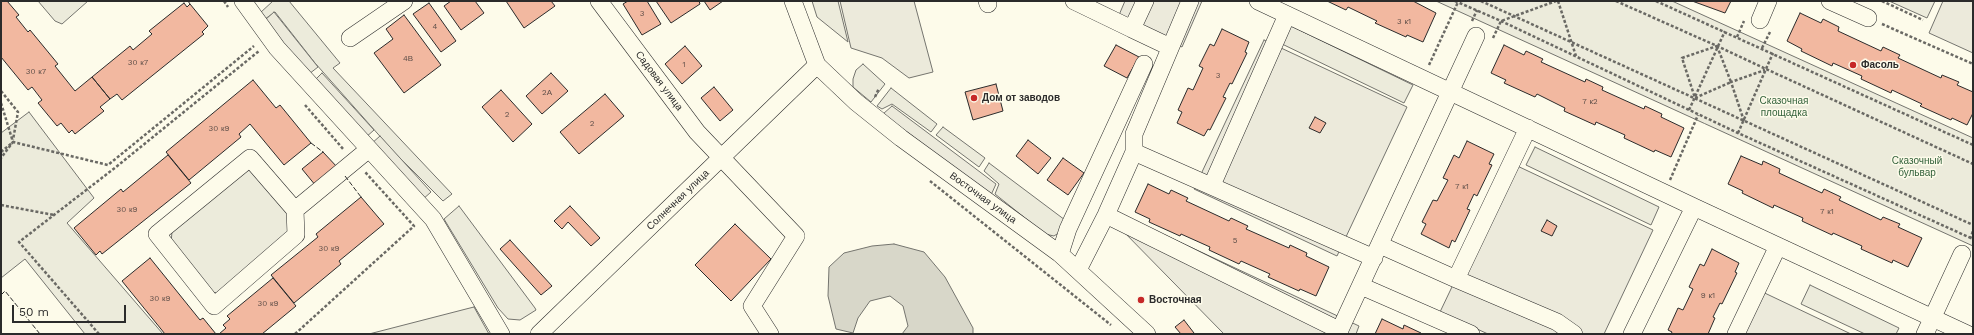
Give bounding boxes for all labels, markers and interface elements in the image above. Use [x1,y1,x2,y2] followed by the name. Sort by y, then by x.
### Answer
[640,9,644,19] house number: 3
[1397,17,1411,27] house number: 3 к1
[433,22,437,32] house number: 4
[633,49,685,113] street label: Садовая улица
[403,54,413,64] house number: 4В
[128,58,148,68] house number: 30 к7
[1861,59,1899,71] place label: Фасоль
[682,60,686,70] house number: 1
[1848,60,1858,70] marker: Фасоль
[26,67,46,77] house number: 30 к7
[1216,71,1220,81] house number: 3
[542,88,552,98] house number: 2А
[982,92,1060,104] place label: Дом от заводов
[969,93,979,103] marker: Дом от заводов
[1760,95,1808,118] park label: Сказочная площадка
[1582,97,1598,107] house number: 7 к2
[505,110,509,120] house number: 2
[590,119,594,129] house number: 2
[209,124,229,134] house number: 30 к9
[1892,155,1942,178] park label: Сказочный бульвар
[644,167,712,233] street label: Солнечная улица
[947,170,1019,226] street label: Восточная улица
[1455,182,1469,192] house number: 7 к1
[117,205,137,215] house number: 30 к9
[1820,207,1834,217] house number: 7 к1
[1233,236,1237,246] house number: 5
[319,244,339,254] house number: 30 к9
[1701,291,1715,301] house number: 9 к1
[150,294,170,304] house number: 30 к9
[1149,294,1202,306] place label: Восточная
[1136,295,1146,305] marker: Восточная
[14,297,128,323] scale bar
[258,299,278,309] house number: 30 к9
[19,305,49,319] text: 50 m

